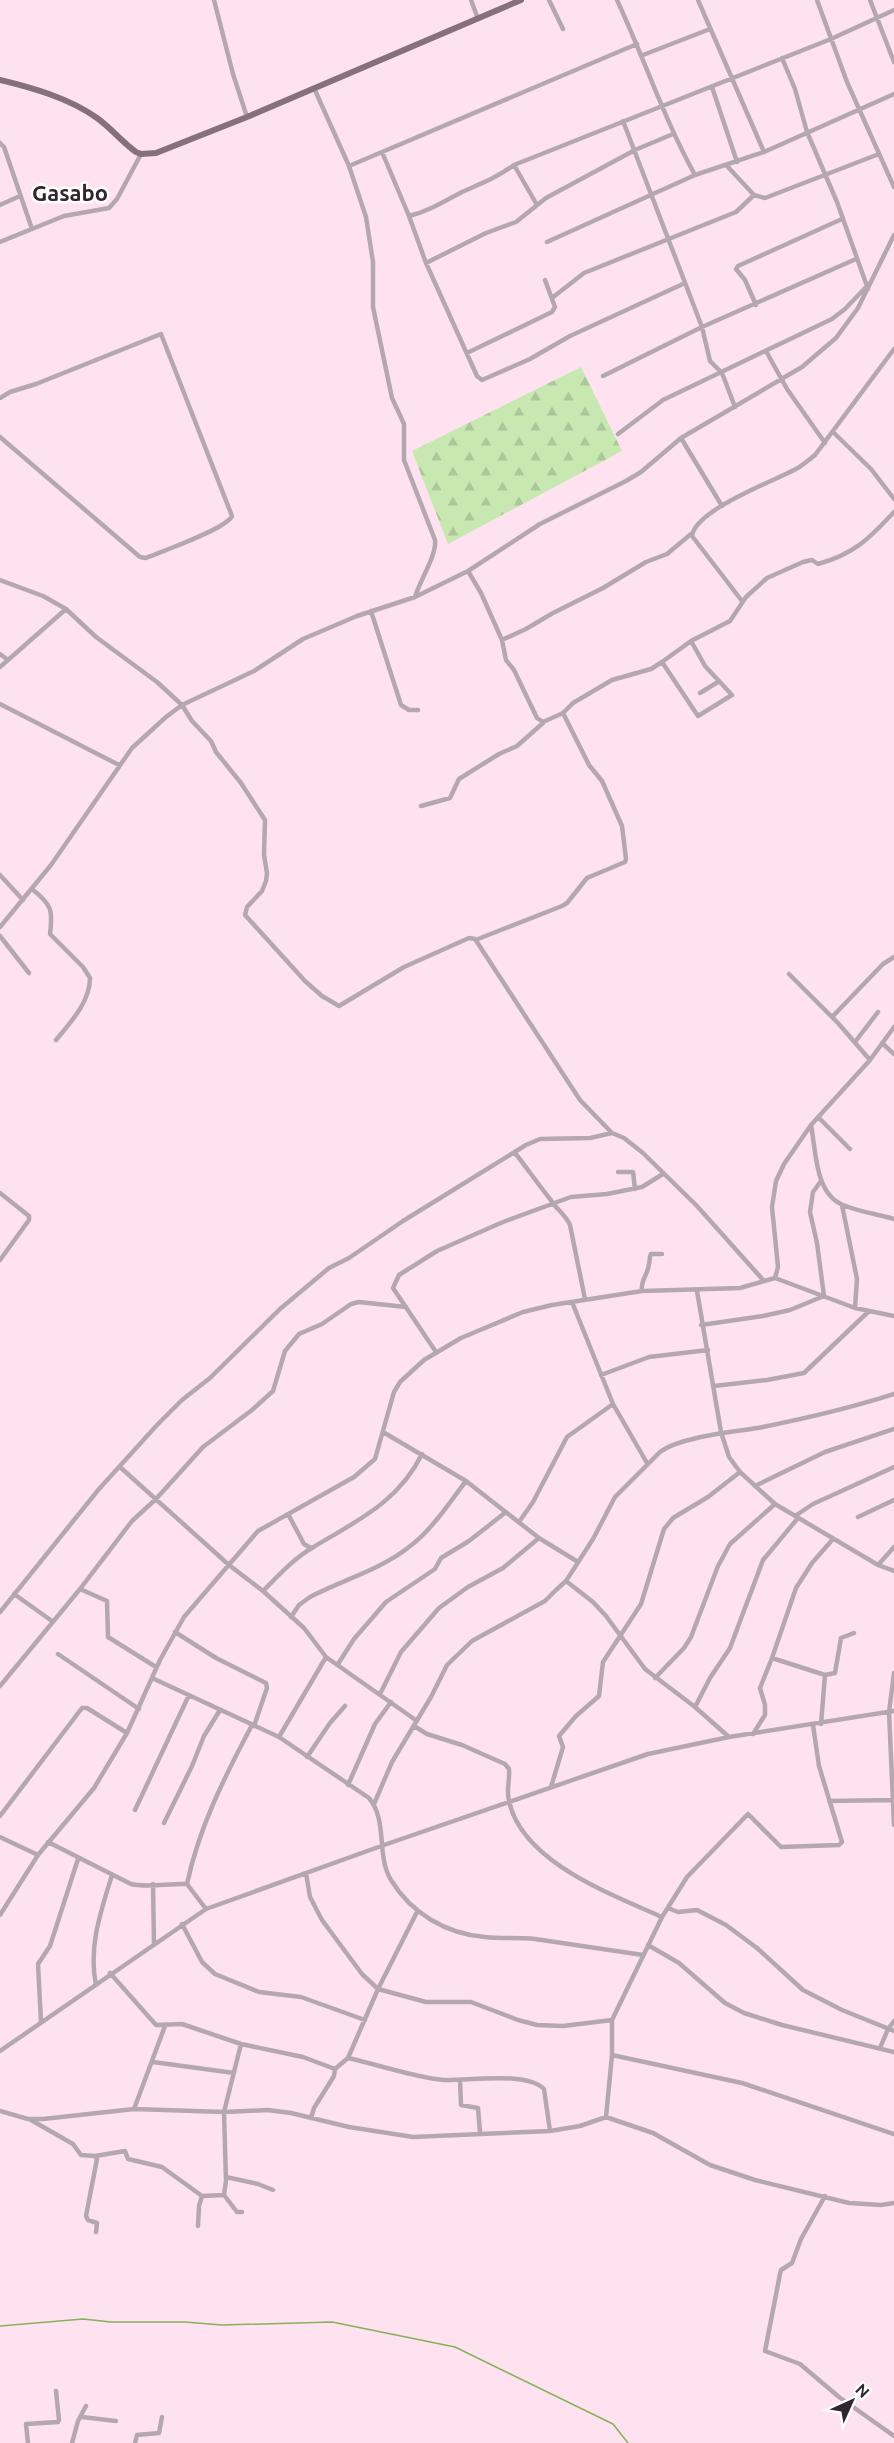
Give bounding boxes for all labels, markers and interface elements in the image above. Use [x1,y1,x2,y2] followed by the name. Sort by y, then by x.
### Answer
[32,180,108,205] district label: Gasabo
[822,2371,882,2431] north arrow
[852,2380,873,2401] text: N

